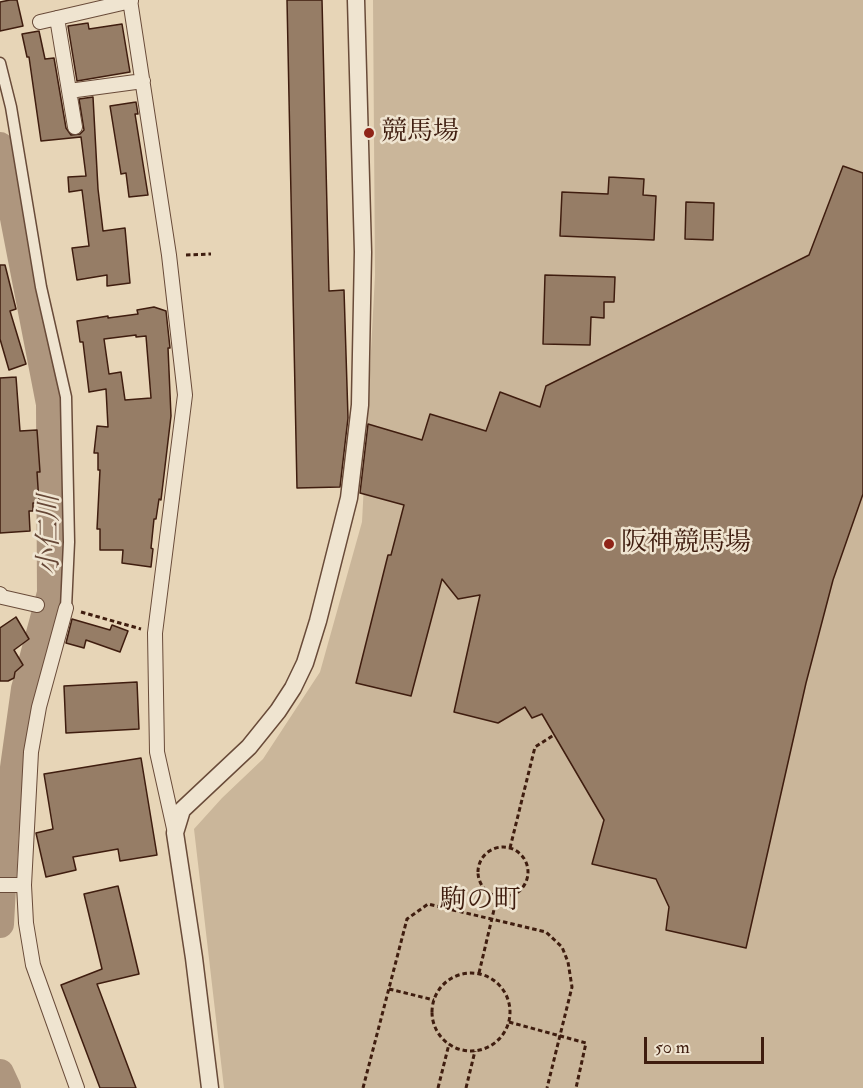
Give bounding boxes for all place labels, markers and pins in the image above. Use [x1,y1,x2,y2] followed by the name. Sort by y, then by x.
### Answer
[381,117,459,149] place label: 競馬場
[362,126,376,140] marker: 競馬場
[621,528,751,560] place label: 阪神競馬場
[602,537,616,551] marker: 阪神競馬場

